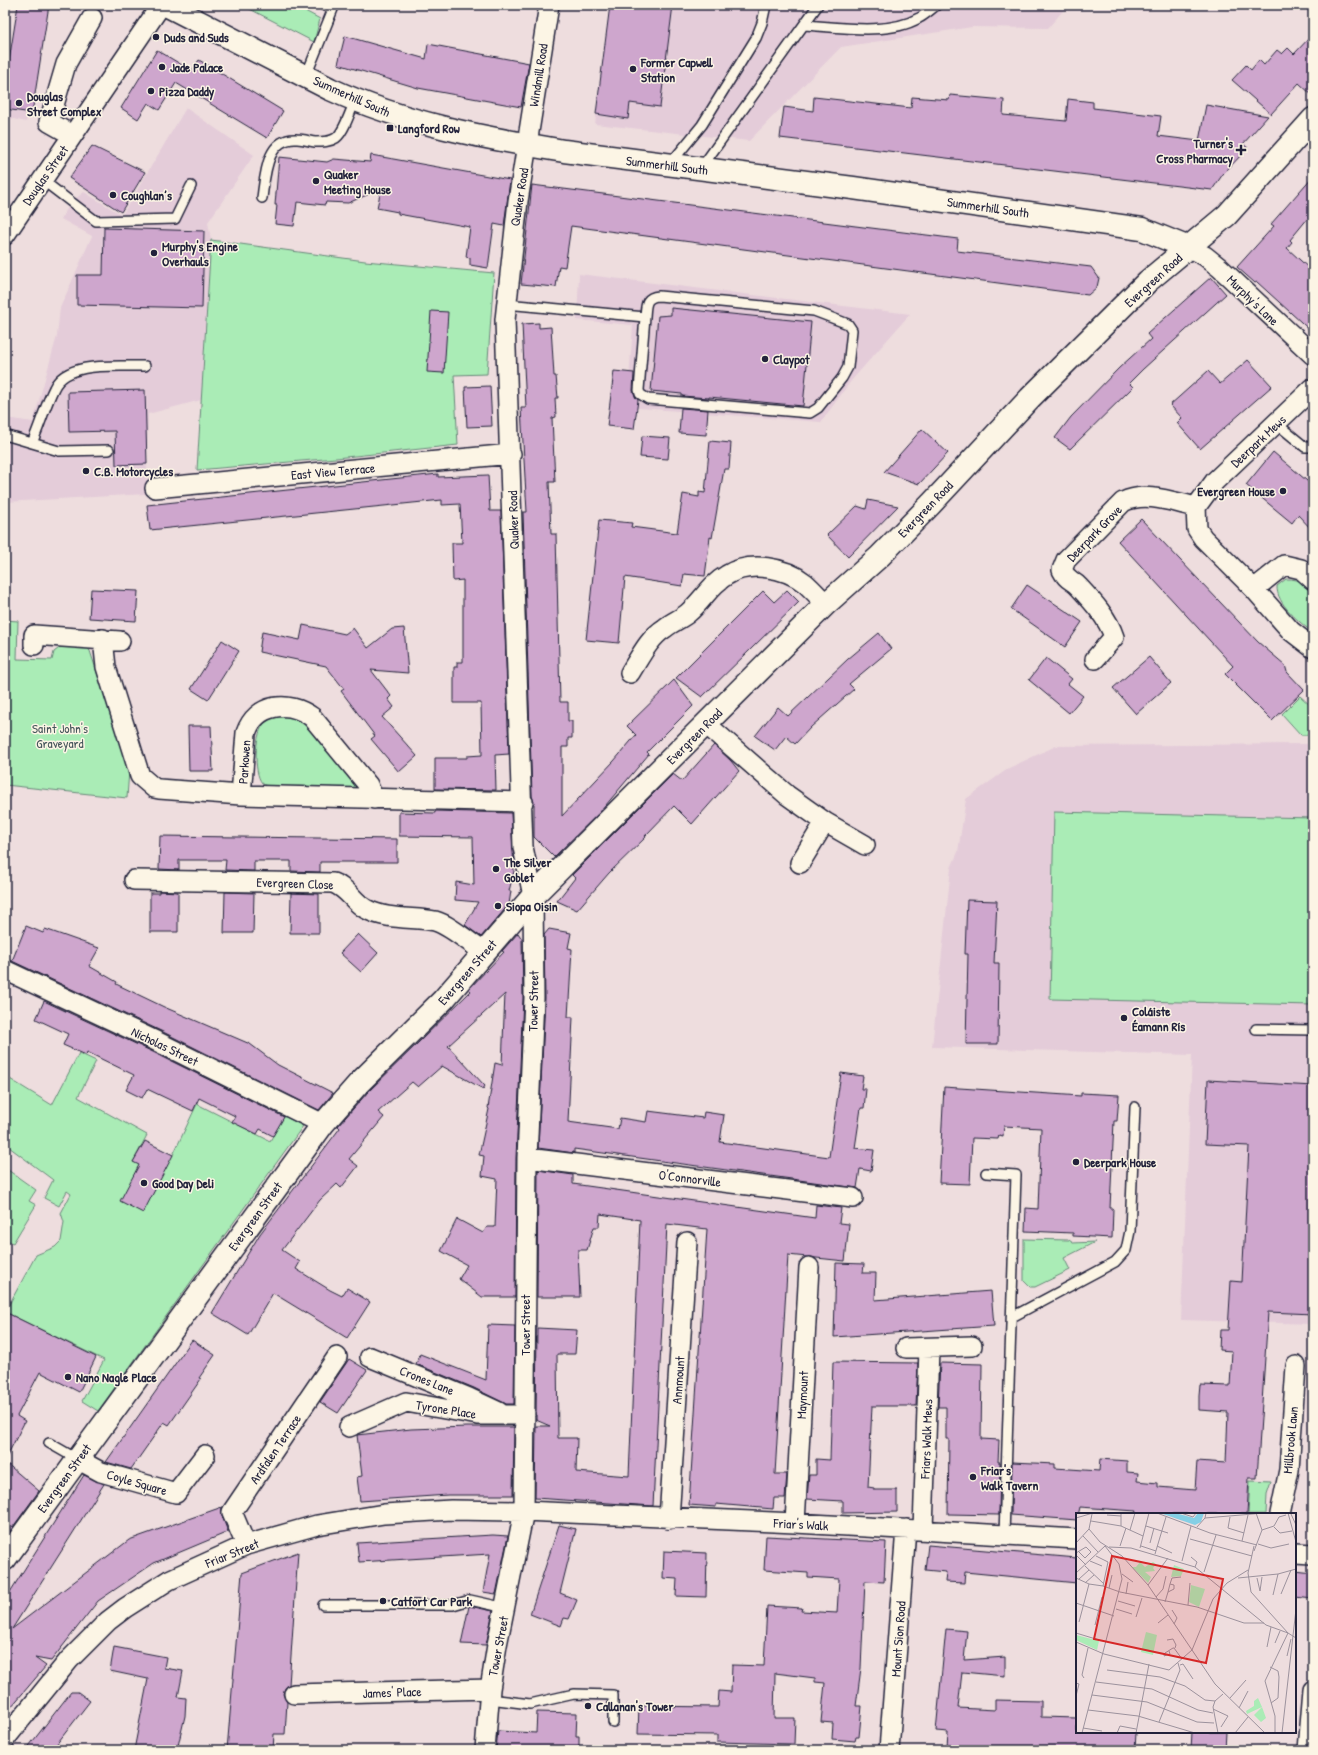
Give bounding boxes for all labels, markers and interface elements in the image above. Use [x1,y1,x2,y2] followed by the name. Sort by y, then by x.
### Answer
[164,28,229,46] place label: Duds and Suds
[151,32,161,42] marker: Duds and Suds
[524,42,552,108] street label: Windmill Road
[640,53,713,86] place label: Former Capwell Station
[170,58,224,76] place label: Jade Palace
[157,62,167,72] marker: Jade Palace
[628,64,638,74] marker: Former Capwell Station
[311,71,394,121] street label: Summerhill South
[159,82,215,101] place label: Pizza Daddy
[146,86,156,96] marker: Pizza Daddy
[27,87,102,121] place label: Douglas Street Complex
[14,98,24,108] marker: Douglas Street Complex
[398,119,460,138] place label: Langford Row
[385,123,395,133] marker: Langford Row
[1156,134,1233,168] place label: Turner's Cross Pharmacy
[18,141,73,209] street label: Douglas Street
[1236,145,1246,155] marker: Turner's Cross Pharmacy
[625,151,709,179] street label: Summerhill South
[324,165,392,199] place label: Quaker Meeting House
[506,167,532,227] street label: Quaker Road
[311,176,321,186] marker: Quaker Meeting House
[121,186,172,205] place label: Coughlan’s
[108,190,118,200] marker: Coughlan’s
[946,192,1031,222] street label: Summerhill South
[162,237,239,270] place label: Murphy's Engine Overhauls
[149,248,159,258] marker: Murphy's Engine Overhauls
[1120,249,1186,311] street label: Evergreen Road
[1223,271,1283,329] street label: Murphy's Lane
[773,350,810,369] place label: Claypot
[760,354,770,364] marker: Claypot
[1226,411,1290,471] street label: Deerpark Mews
[290,458,376,484] street label: East View Terrace
[94,462,173,481] place label: C.B. Motorcycles
[81,466,91,476] marker: C.B. Motorcycles
[893,477,957,541] street label: Evergreen Road
[1197,482,1276,501] place label: Evergreen House
[1278,486,1288,496] marker: Evergreen House
[503,490,523,550] street label: Quaker Road
[1062,501,1126,565] street label: Deerpark Grove
[662,704,726,768] street label: Evergreen Road
[32,719,88,752] park label: Saint John's Graveyard
[233,739,255,785] street label: Parkowen
[503,853,552,886] place label: The Silver Goblet
[491,864,501,874] marker: The Silver Goblet
[256,873,334,893] street label: Evergreen Close
[506,897,558,916] place label: Siopa Oisin
[493,901,503,911] marker: Siopa Oisin
[434,935,501,1009] street label: Evergreen Street
[523,970,543,1032] street label: Tower Street
[1132,1002,1185,1035] place label: Coláiste Éamann Rís
[1119,1013,1129,1023] marker: Coláiste Éamann Rís
[129,1022,202,1070] street label: Nicholas Street
[1084,1153,1157,1172] place label: Deerpark House
[1071,1157,1081,1167] marker: Deerpark House
[658,1165,722,1191] street label: O'Connorville
[152,1174,214,1193] place label: Good Day Deli
[224,1177,287,1254] street label: Evergreen Street
[139,1178,149,1188] marker: Good Day Deli
[516,1294,534,1355] street label: Tower Street
[667,1355,689,1404] street label: Annmount
[397,1361,457,1399] street label: Crones Lane
[76,1368,157,1387] place label: Nano Nagle Place
[792,1370,812,1419] street label: Maymount
[63,1372,73,1382] marker: Nano Nagle Place
[415,1395,477,1423] street label: Tyrone Place
[916,1399,936,1480] street label: Friars Walk Mews
[1278,1406,1302,1474] street label: Millbrook Lawn
[245,1411,305,1487] street label: Ardfalen Terrace
[33,1439,96,1516] street label: Evergreen Street
[980,1461,1039,1494] place label: Friar's Walk Tavern
[105,1465,169,1499] street label: Coyle Square
[968,1472,978,1482] marker: Friar's Walk Tavern
[1076,1513,1296,1733] inset map
[772,1514,830,1534] street label: Friar's Walk
[202,1534,262,1572] street label: Friar Street
[391,1592,473,1610] place label: Catfort Car Park
[378,1596,388,1606] marker: Catfort Car Park
[886,1601,910,1677] street label: Mount Sion Road
[483,1614,513,1678] street label: Tower Street
[362,1682,422,1702] street label: James' Place
[596,1697,674,1715] place label: Callanan's Tower
[583,1701,593,1711] marker: Callanan's Tower

